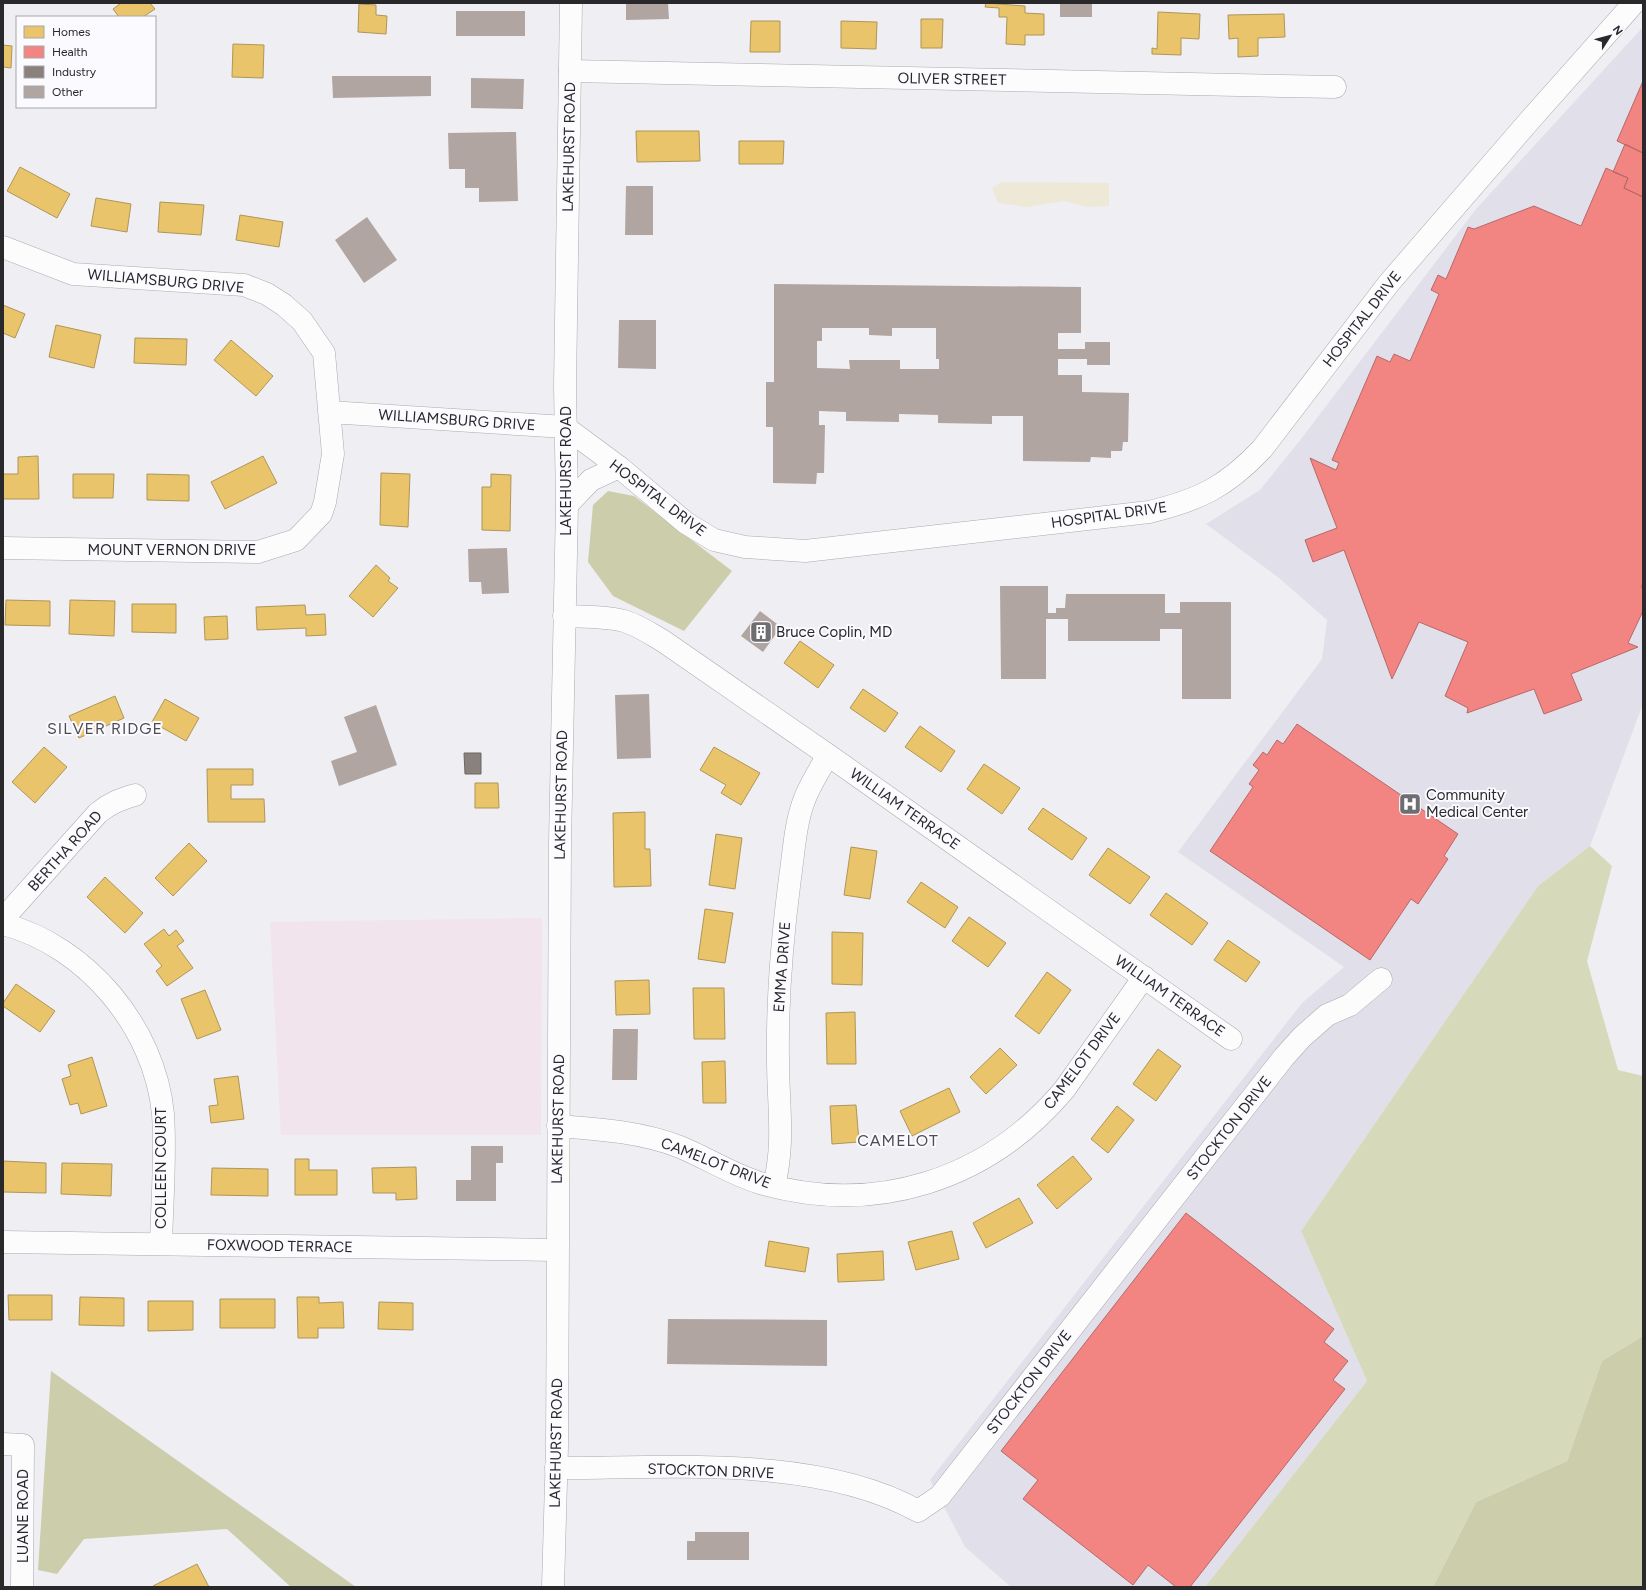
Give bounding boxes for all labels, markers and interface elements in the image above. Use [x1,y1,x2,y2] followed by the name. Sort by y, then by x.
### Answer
[16,16,156,108] legend
[1590,16,1630,56] north arrow
[1610,23,1625,38] text: N
[52,25,91,39] text: Homes
[52,45,88,59] text: Health
[52,65,97,79] text: Industry
[897,69,1007,89] street label: OLIVER STREET
[559,82,579,212] street label: LAKEHURST ROAD
[52,85,83,99] text: Other
[87,265,245,297] street label: WILLIAMSBURG DRIVE
[1319,267,1405,371] street label: HOSPITAL DRIVE
[378,406,536,434] street label: WILLIAMSBURG DRIVE
[557,406,575,536] street label: LAKEHURST ROAD
[606,456,710,540] street label: HOSPITAL DRIVE
[1050,498,1168,532] street label: HOSPITAL DRIVE
[88,541,256,559] street label: MOUNT VERNON DRIVE
[748,619,774,645] building icon: Bruce Coplin, MD
[776,623,892,641] place label: Bruce Coplin, MD
[47,719,163,738] district label: SILVER RIDGE
[551,730,571,860] street label: LAKEHURST ROAD
[847,764,963,854] street label: WILLIAM TERRACE
[1426,786,1528,821] place label: Community Medical Center
[1397,791,1423,817] hospital icon: Community Medical Center
[24,807,106,895] street label: BERTHA ROAD
[770,921,794,1013] street label: EMMA DRIVE
[1112,951,1228,1041] street label: WILLIAM TERRACE
[1040,1009,1124,1113] street label: CAMELOT DRIVE
[548,1054,568,1184] street label: LAKEHURST ROAD
[1183,1072,1275,1184] street label: STOCKTON DRIVE
[152,1106,170,1229] street label: COLLEEN COURT
[857,1131,939,1150] district label: CAMELOT
[658,1134,774,1192] street label: CAMELOT DRIVE
[207,1236,353,1256] street label: FOXWOOD TERRACE
[983,1326,1075,1438] street label: STOCKTON DRIVE
[546,1378,566,1508] street label: LAKEHURST ROAD
[647,1460,775,1482] street label: STOCKTON DRIVE
[14,1469,32,1563] street label: LUANE ROAD

